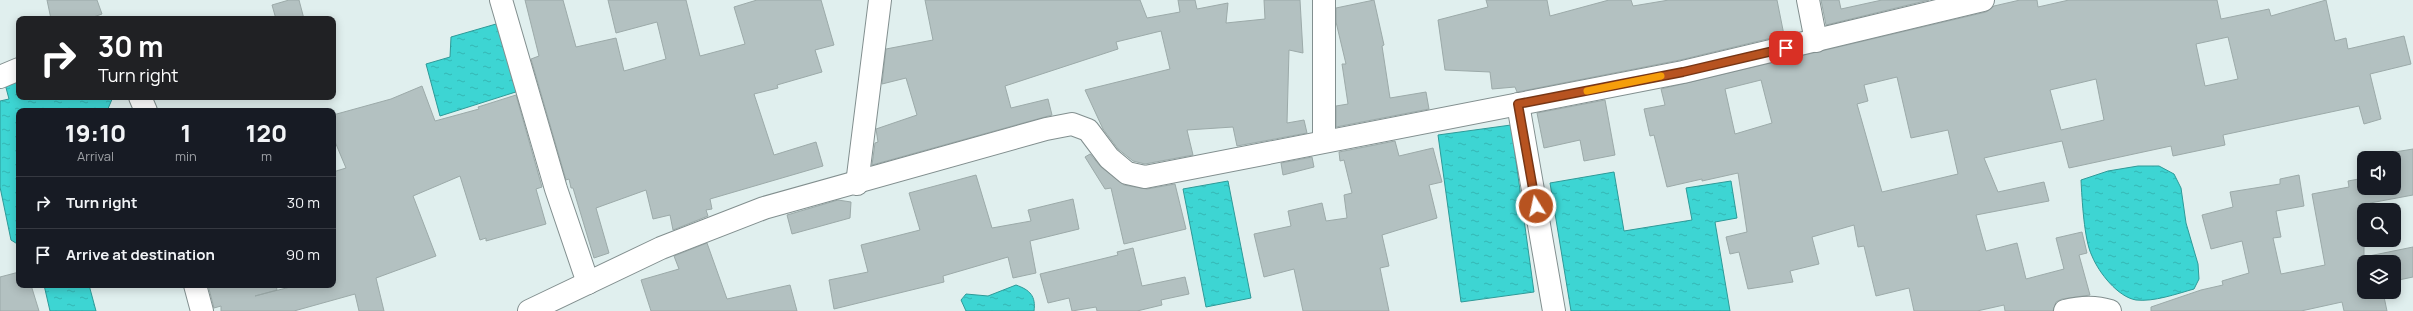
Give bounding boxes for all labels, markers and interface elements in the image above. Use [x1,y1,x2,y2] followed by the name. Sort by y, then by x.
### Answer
[98,27,163,65] text: 30 m
[1769,31,1803,65] pin
[32,32,84,84] icon: right
[1775,37,1797,59] icon: arrive
[98,63,179,87] text: Turn right
[65,116,126,149] text: 19:10
[180,116,191,149] text: 1
[246,116,287,149] text: 120
[77,147,114,165] text: Arrival
[175,147,197,165] text: min
[261,147,272,165] text: m
[2357,151,2401,299] map controls
[2357,151,2401,195] button: sound
[1515,185,1557,227] position arrow
[32,192,54,214] icon: right
[66,192,137,213] text: Turn right
[287,192,320,213] text: 30 m
[2357,203,2401,247] button: search
[32,244,54,266] icon: arrive
[66,244,215,265] text: Arrive at destination
[286,244,320,265] text: 90 m
[2357,255,2401,299] button: layers

